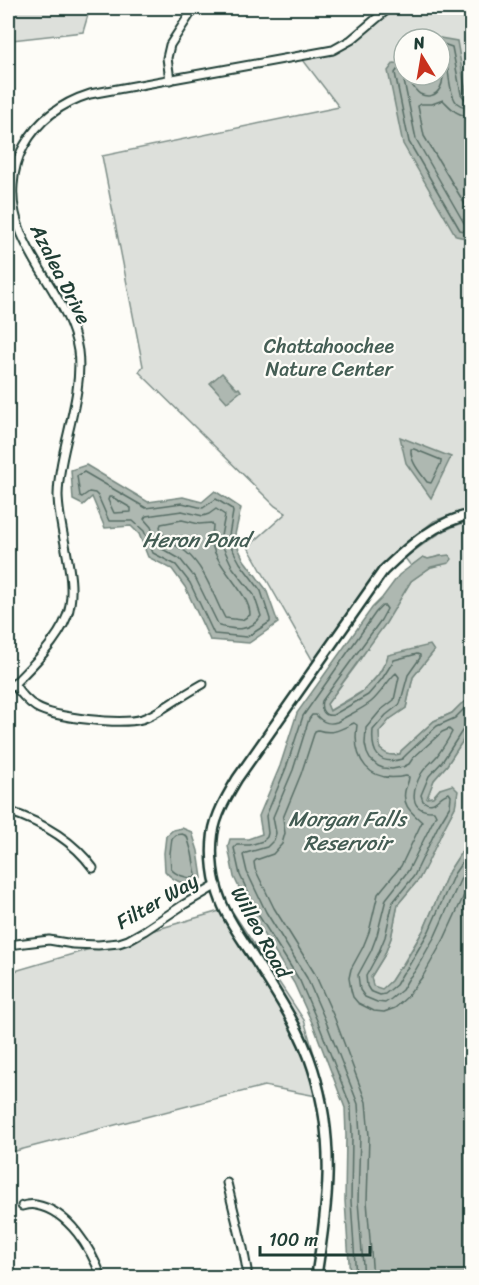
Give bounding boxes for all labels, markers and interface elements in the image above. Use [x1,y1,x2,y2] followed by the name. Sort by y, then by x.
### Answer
[392,27,452,87] north arrow
[410,27,428,58] text: N
[20,217,101,331] street label: Azalea Drive
[264,329,395,387] park label: Chattahoochee Nature Center
[143,521,255,559] water label: Heron Pond
[289,800,408,862] water label: Morgan Falls Reservoir
[109,863,206,939] street label: Filter Way
[221,880,301,986] street label: Willeo Road
[260,1219,370,1257] scale bar
[269,1224,318,1256] text: 100 m

